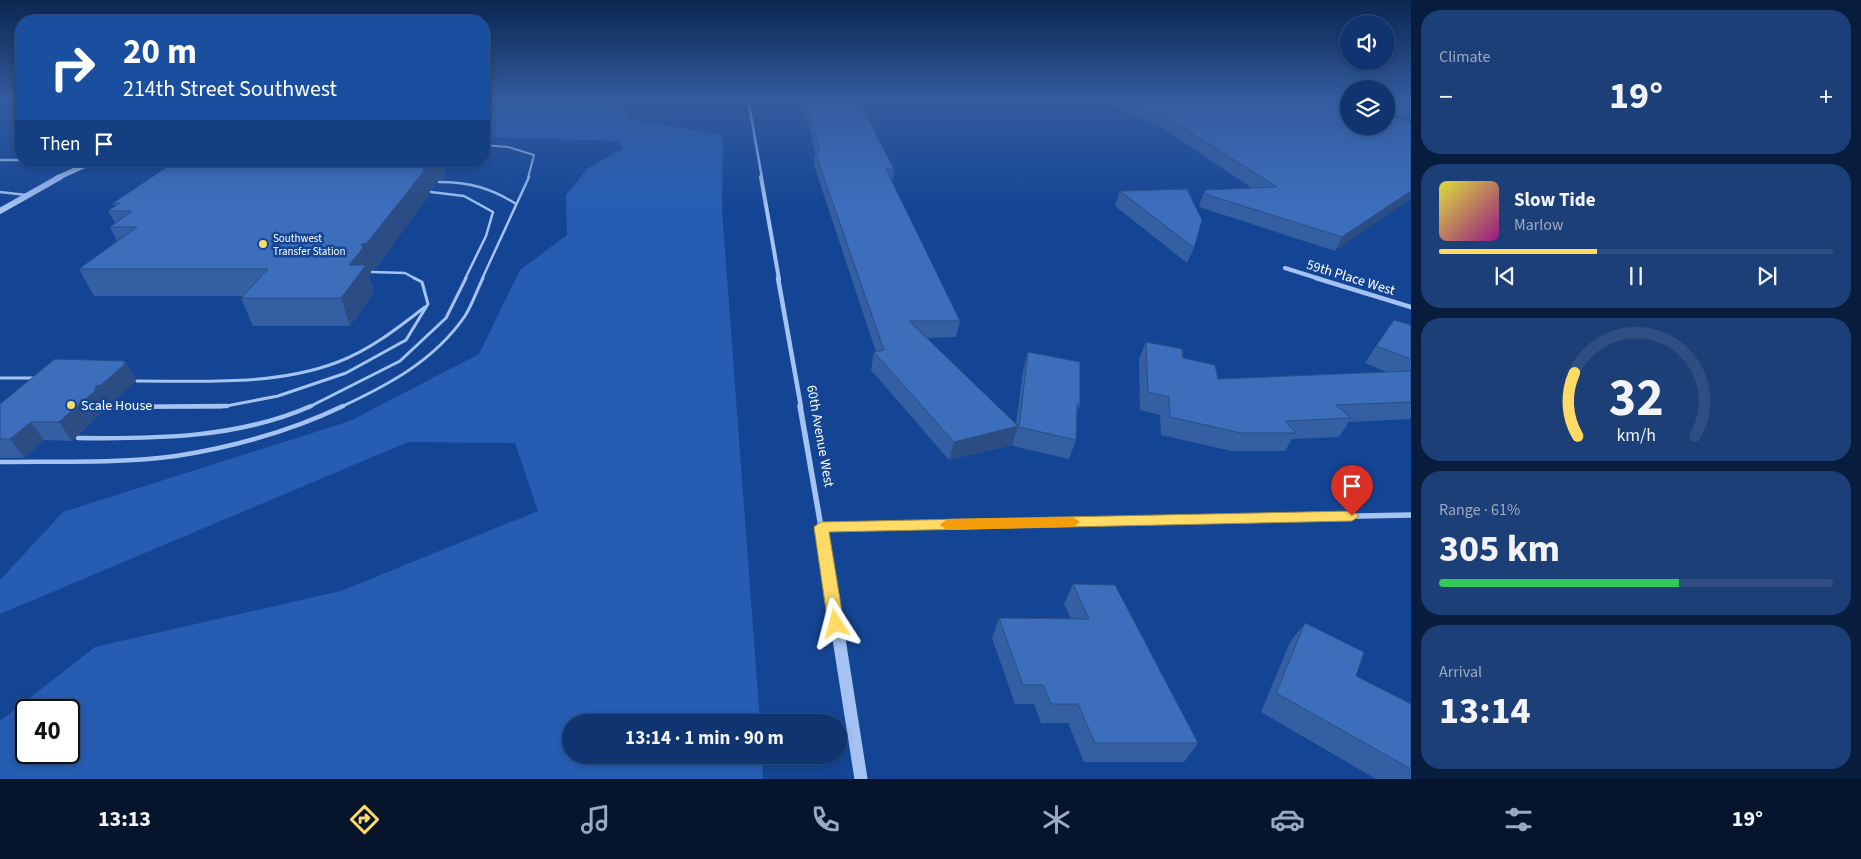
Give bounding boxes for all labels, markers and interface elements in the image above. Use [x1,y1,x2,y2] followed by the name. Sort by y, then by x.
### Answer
[1340,15,1395,135] map controls
[1340,15,1395,70] button: sound
[123,27,197,77] text: 20 m
[40,35,105,100] icon: right
[1439,46,1490,68] text: Climate
[1609,69,1663,123] text: 19°
[123,73,337,105] text: 214th Street Southwest
[1439,77,1453,117] text: −
[1819,77,1833,117] text: +
[1340,80,1395,135] button: layers
[90,130,118,158] icon: arrive
[40,131,80,158] text: Then
[1514,187,1595,214] text: Slow Tide
[1514,214,1563,236] text: Marlow
[273,231,346,259] place label: Southwest Transfer Station
[257,238,269,250] marker: Southwest Transfer Station
[1304,255,1398,301] street label: 59th Place West
[1491,262,1519,290] icon: previous
[1622,262,1650,290] icon: pause
[1753,262,1781,290] icon: next
[1609,362,1663,436] text: 32
[801,384,839,489] street label: 60th Avenue West
[81,396,152,416] place label: Scale House
[65,399,77,411] marker: Scale House
[1616,423,1656,448] text: km/h
[1331,465,1373,516] pin
[1338,472,1366,500] icon: arrive
[1439,499,1520,521] text: Range · 61%
[1439,522,1560,576] text: 305 km
[809,597,861,649] position arrow
[1439,661,1482,683] text: Arrival
[1439,684,1531,738] text: 13:14
[15,699,80,764] speed limit sign: 40
[625,725,784,752] text: 13:14 · 1 min · 90 m
[347,802,382,837] icon: directions
[578,802,613,837] icon: music
[808,802,843,837] icon: phone
[1039,802,1074,837] icon: climate
[1270,802,1305,837] icon: car
[1501,802,1536,837] icon: filters
[98,803,151,835] text: 13:13
[1732,803,1763,835] text: 19°

